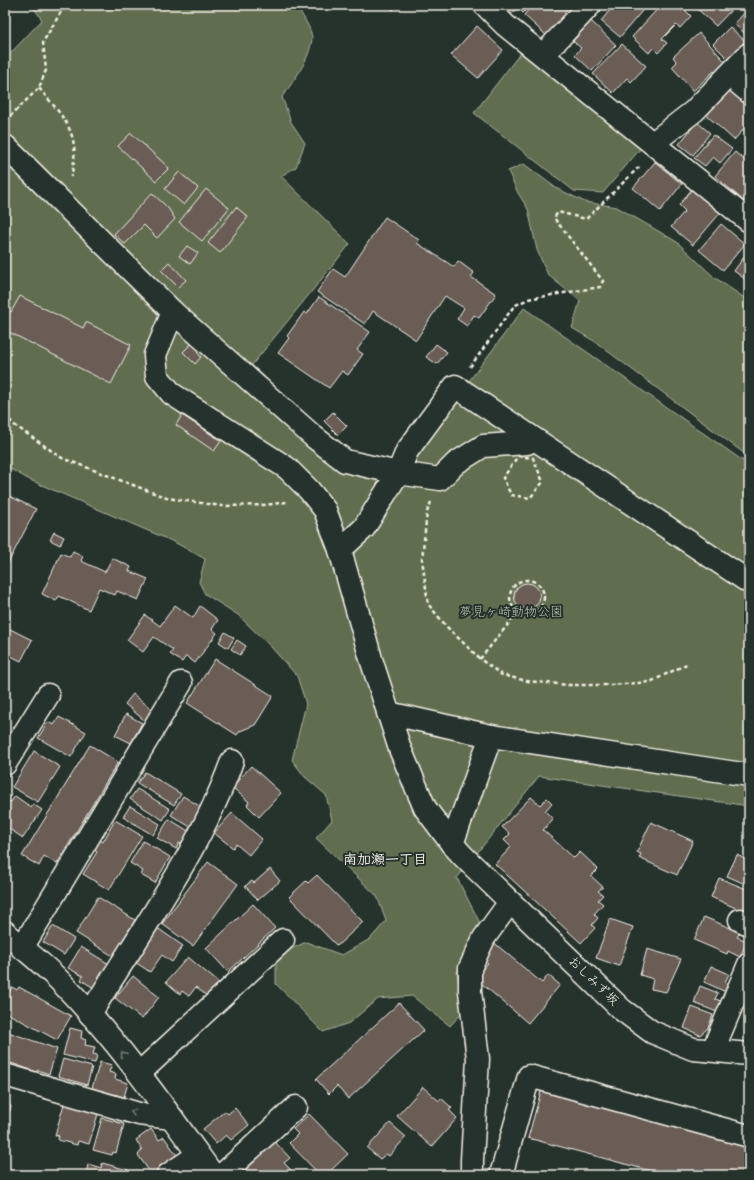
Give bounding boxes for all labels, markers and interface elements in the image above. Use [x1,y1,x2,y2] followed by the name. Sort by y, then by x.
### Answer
[459,603,563,622] park label: 夢見ヶ崎動物公園
[343,850,427,871] district label: 南加瀬一丁目
[563,952,623,1010] street label: おしみず坂
[121,1051,128,1058] one-way arrow
[130,1108,137,1117] one-way arrow

